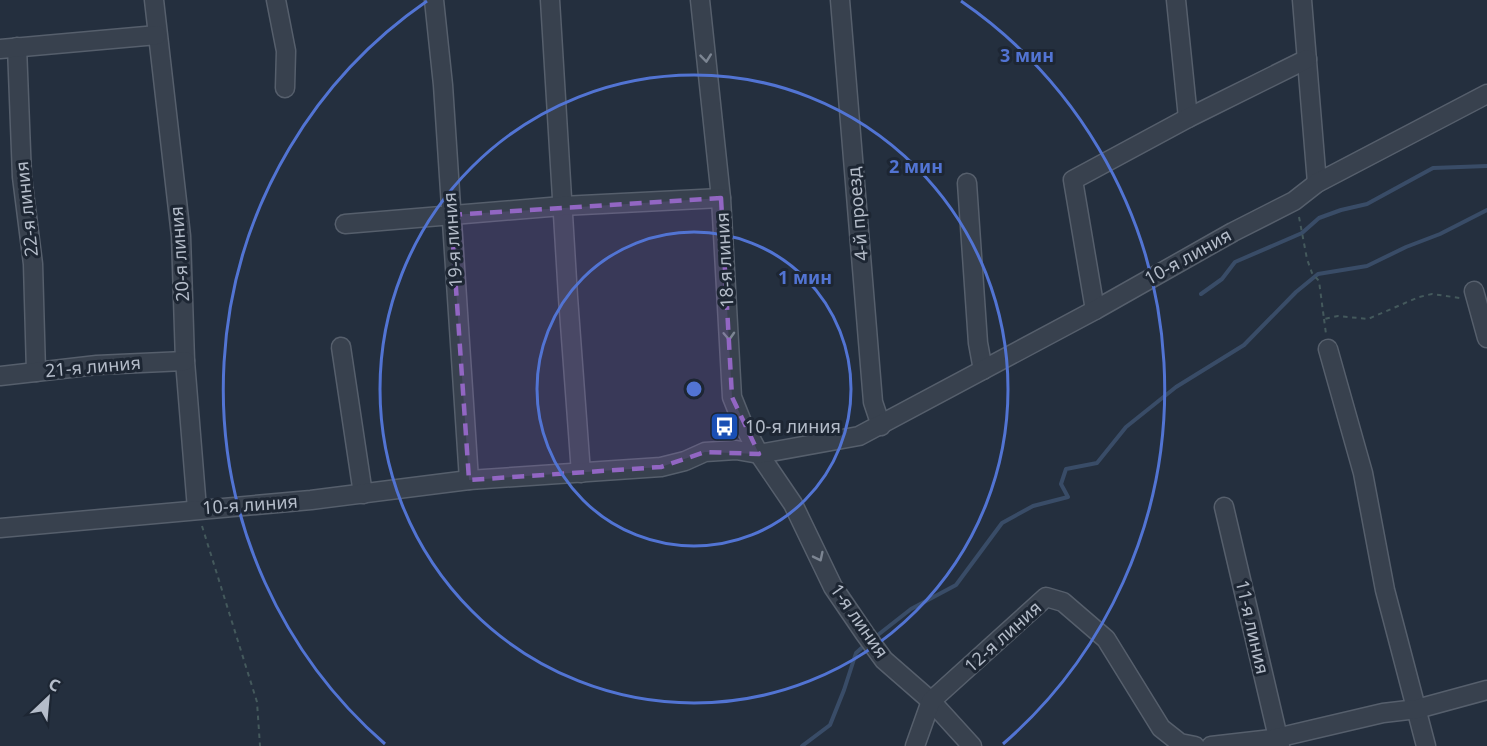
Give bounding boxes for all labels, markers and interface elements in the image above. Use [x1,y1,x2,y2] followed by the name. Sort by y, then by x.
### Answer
[1000,43,1054,67] text: 3 мин
[699,54,712,63] one-way arrow
[889,154,943,178] text: 2 мин
[9,160,43,258] street label: 22-я линия
[841,166,873,262] street label: 4-й проезд
[437,191,467,289] street label: 19-я линия
[164,205,194,303] street label: 20-я линия
[710,212,738,309] street label: 18-я линия
[1140,222,1235,290] street label: 10-я линия
[778,265,832,289] text: 1 мин
[722,332,735,341] one-way arrow
[44,350,142,382] street label: 21-я линия
[684,379,704,399] centre of rings
[708,411,740,443] bus stop icon: 10-я линия
[745,414,841,438] place label: 10-я линия
[201,489,299,519] street label: 10-я линия
[811,551,823,562] one-way arrow
[1231,577,1275,676] street label: 11-я линия
[825,579,894,662] street label: 1-я линия
[959,595,1046,677] street label: 12-я линия
[18,668,78,728] north arrow
[45,672,64,697] text: С

